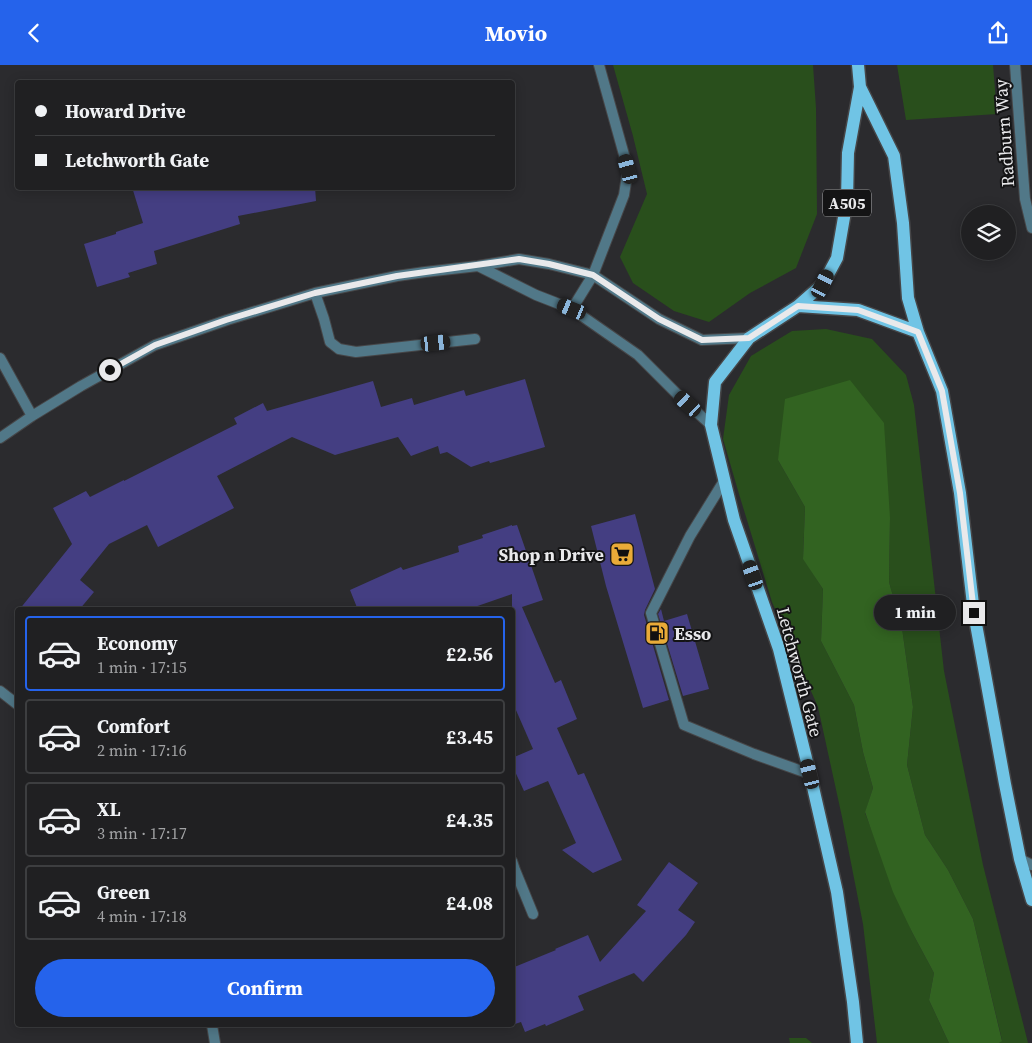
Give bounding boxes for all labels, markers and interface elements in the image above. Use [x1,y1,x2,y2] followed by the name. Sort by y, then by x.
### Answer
[485,18,547,48] text: Movio
[20,19,48,47] icon: back
[984,19,1012,47] icon: share
[988,77,1020,188] street label: Radburn Way
[65,98,186,124] text: Howard Drive
[65,147,209,173] text: Letchworth Gate
[616,153,639,185] car
[823,190,871,217] road number: A505
[961,205,1016,260] map controls
[961,205,1016,260] button: layers
[809,267,836,301] car
[555,296,588,322] car
[420,334,451,352] car
[99,359,121,381] route start
[671,388,704,420] car
[609,541,635,567] supermarket icon: Shop n Drive
[498,542,604,567] place label: Shop n Drive
[741,558,764,592] car
[874,595,956,631] callout: 1 min
[894,601,936,623] text: 1 min
[963,602,985,624] route end
[771,604,829,740] street label: Letchworth Gate
[644,620,670,646] fuel station icon: Esso
[674,621,711,646] place label: Esso
[97,630,178,656] text: Economy
[37,631,82,676] icon: car
[446,641,493,667] text: £2.56
[97,656,187,678] text: 1 min · 17:15
[97,713,170,739] text: Comfort
[37,714,82,759] icon: car
[446,724,493,750] text: £3.45
[97,739,187,761] text: 2 min · 17:16
[799,758,820,790] car
[97,796,120,822] text: XL
[37,797,82,842] icon: car
[446,807,493,833] text: £4.35
[97,822,187,844] text: 3 min · 17:17
[97,879,150,905] text: Green
[37,880,82,925] icon: car
[446,890,493,916] text: £4.08
[97,905,187,927] text: 4 min · 17:18
[35,959,495,1017] button: Confirm

